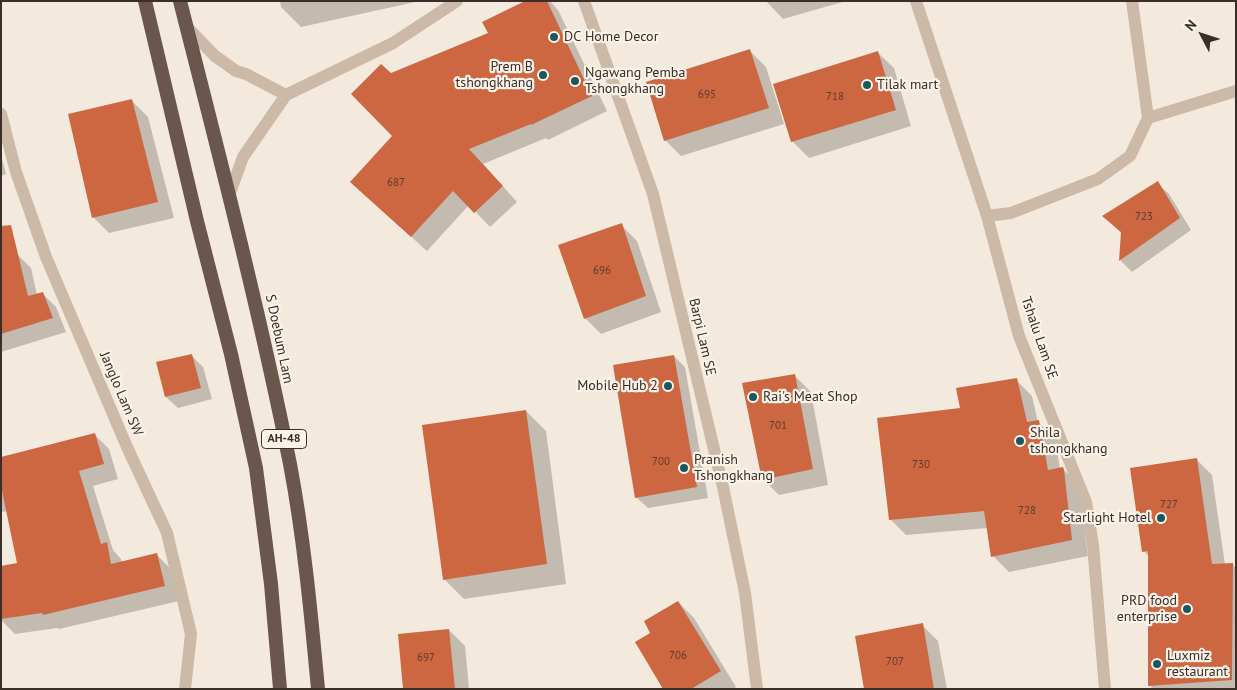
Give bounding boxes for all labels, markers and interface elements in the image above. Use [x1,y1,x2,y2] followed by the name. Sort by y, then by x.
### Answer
[1177,10,1227,60] north arrow
[1181,16,1200,35] text: N
[564,29,658,45] place label: DC Home Decor
[548,31,560,43] marker: DC Home Decor
[456,59,533,92] place label: Prem B tshongkhang
[585,65,685,98] place label: Ngawang Pemba Tshongkhang
[537,69,549,81] marker: Prem B tshongkhang
[569,75,581,87] marker: Ngawang Pemba Tshongkhang
[877,77,938,93] place label: Tilak mart
[861,79,873,91] marker: Tilak mart
[698,88,716,102] house number: 695
[826,90,844,104] house number: 718
[387,176,405,190] house number: 687
[1135,210,1153,224] house number: 723
[593,264,611,278] house number: 696
[261,293,297,385] street label: S Doebum Lam
[1017,295,1061,381] street label: Tshalu Lam SE
[685,297,719,377] street label: Barpi Lam SE
[96,349,146,439] street label: Janglo Lam SW
[577,378,658,394] place label: Mobile Hub 2
[662,380,674,392] marker: Mobile Hub 2
[763,389,857,405] place label: Rai's Meat Shop
[747,391,759,403] marker: Rai's Meat Shop
[769,419,787,433] house number: 701
[1030,425,1107,458] place label: Shila tshongkhang
[262,429,306,448] road number: AH-48
[1014,435,1026,447] marker: Shila tshongkhang
[694,452,773,484] place label: Pranish Tshongkhang
[652,455,670,469] house number: 700
[912,458,930,472] house number: 730
[678,462,690,474] marker: Pranish Tshongkhang
[1160,498,1178,512] house number: 727
[1018,504,1036,518] house number: 728
[1063,510,1151,526] place label: Starlight Hotel
[1155,512,1167,524] marker: Starlight Hotel
[1117,593,1177,626] place label: PRD food enterprise
[1181,603,1193,615] marker: PRD food enterprise
[1167,648,1228,680] place label: Luxmiz restaurant
[669,649,687,663] house number: 706
[417,651,435,665] house number: 697
[886,655,904,669] house number: 707
[1151,658,1163,670] marker: Luxmiz restaurant

